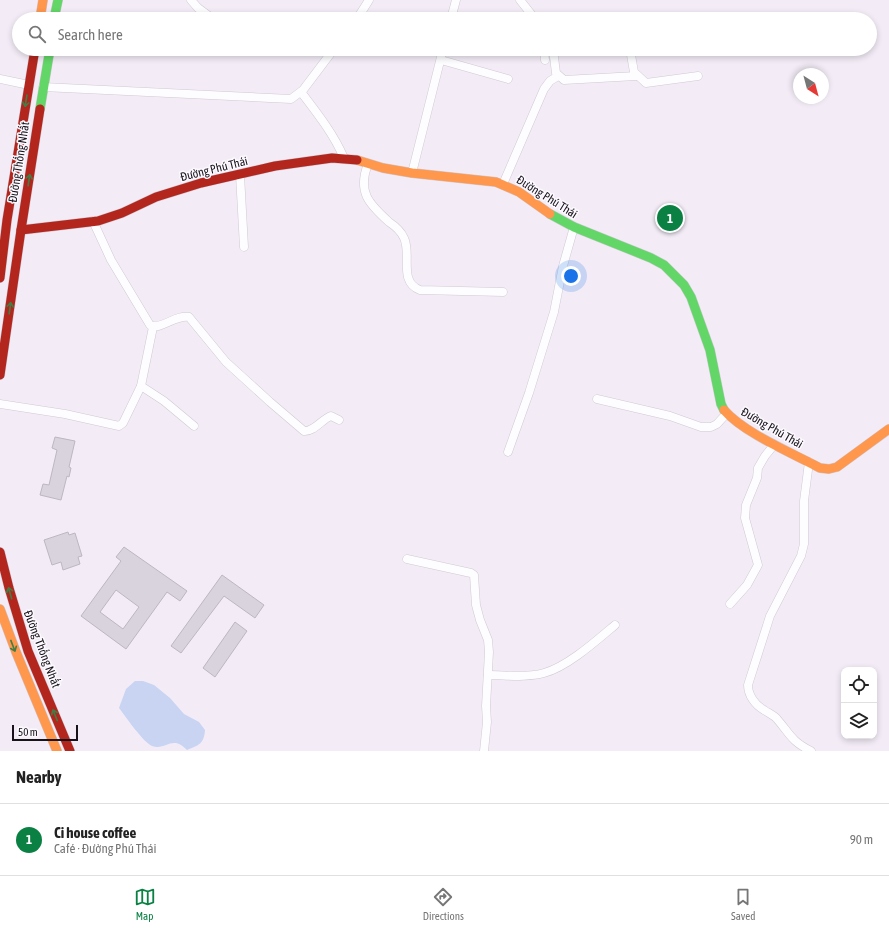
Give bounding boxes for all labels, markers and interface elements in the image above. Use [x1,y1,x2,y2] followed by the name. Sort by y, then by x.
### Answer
[12,12,877,56] search box
[26,23,48,45] icon: search
[58,26,123,43] text: Search here
[793,68,829,104] north arrow
[22,94,30,107] one-way arrow
[6,120,32,204] street label: Đường Thống Nhất
[179,154,249,184] street label: Đường Phú Thái
[514,173,580,221] street label: Đường Phú Thái
[25,174,33,187] one-way arrow
[657,203,683,233] pin: 1
[561,266,581,286] your location
[6,302,14,315] one-way arrow
[739,405,805,451] street label: Đường Phú Thái
[6,587,13,600] one-way arrow
[21,608,63,690] street label: Đường Thống Nhất
[10,639,18,651] one-way arrow
[841,667,877,739] map controls
[841,667,877,703] button: locate
[841,703,877,739] button: layers
[51,709,59,721] one-way arrow
[12,723,78,742] scale bar
[18,726,38,738] text: 50 m
[16,767,62,787] text: Nearby
[54,824,136,841] text: Ci house coffee
[26,832,32,847] text: 1
[850,832,873,847] text: 90 m
[54,841,157,856] text: Café · Đường Phú Thái
[134,886,156,922] tab: Map
[423,886,464,922] tab: Directions
[731,886,755,922] tab: Saved

